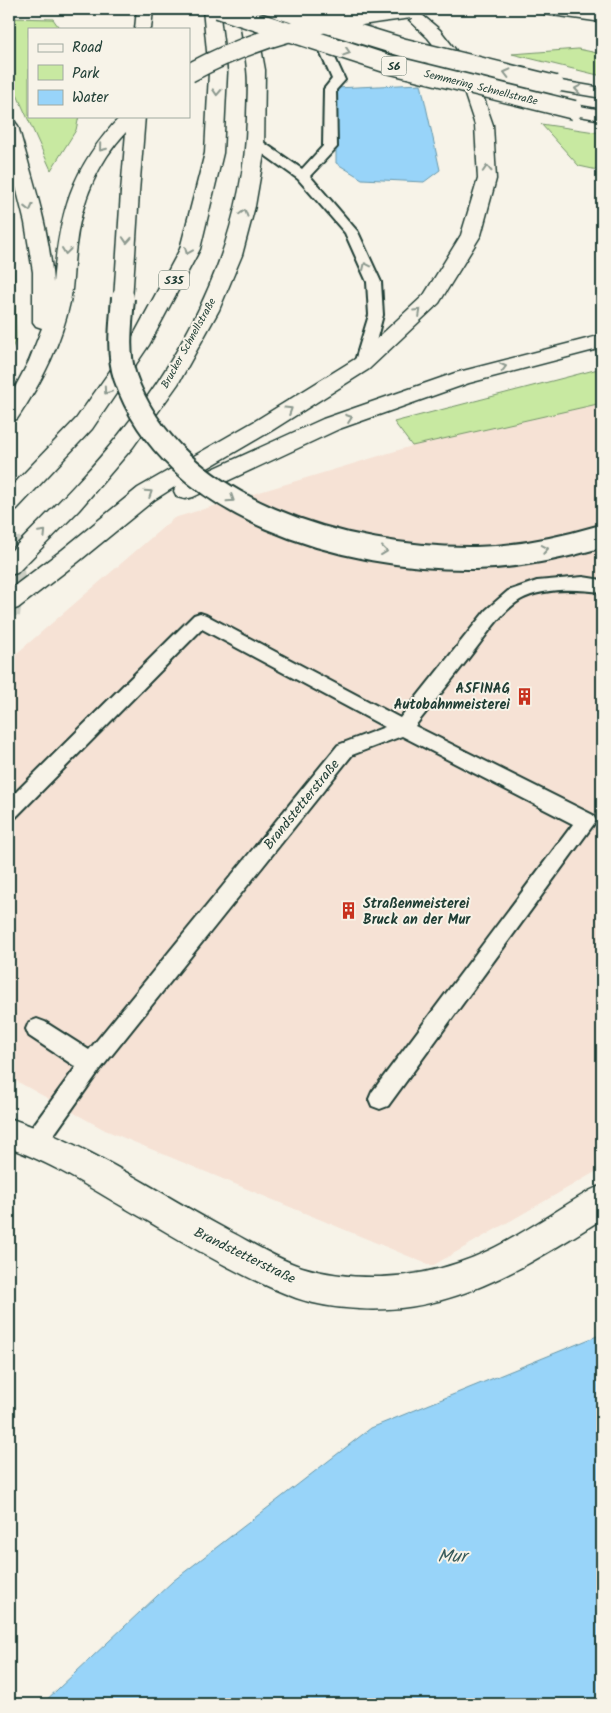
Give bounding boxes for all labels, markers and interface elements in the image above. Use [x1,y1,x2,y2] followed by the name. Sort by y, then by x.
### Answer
[28,28,190,118] legend
[72,36,103,60] text: Road
[342,46,351,56] one-way arrow
[382,56,406,76] road number: S6
[72,62,100,86] text: Park
[422,65,540,111] street label: Semmering Schnellstraße
[503,68,512,79] one-way arrow
[574,85,583,95] one-way arrow
[72,86,109,110] text: Water
[212,88,222,96] one-way arrow
[99,143,108,152] one-way arrow
[481,165,492,173] one-way arrow
[23,203,34,212] one-way arrow
[239,209,249,217] one-way arrow
[122,237,133,245] one-way arrow
[184,246,195,255] one-way arrow
[61,247,72,255] one-way arrow
[362,262,372,271] one-way arrow
[159,270,189,290] road number: S35
[157,295,221,392] street label: Brucker Schnellstraße
[412,309,421,318] one-way arrow
[498,363,506,373] one-way arrow
[104,386,113,395] one-way arrow
[283,406,292,416] one-way arrow
[344,414,352,424] one-way arrow
[144,490,153,499] one-way arrow
[225,492,234,502] one-way arrow
[37,530,46,539] one-way arrow
[380,545,388,556] one-way arrow
[541,545,550,555] one-way arrow
[394,678,510,716] place label: ASFINAG Autobahnmeisterei
[514,686,534,706] building icon: ASFINAG Autobahnmeisterei
[258,754,346,855] street label: Brandstetterstraße
[363,893,471,931] place label: Straßenmeisterei Bruck an der Mur
[339,901,359,921] building icon: Straßenmeisterei Bruck an der Mur
[190,1222,300,1290] street label: Brandstetterstraße
[438,1543,470,1572] water label: Mur

